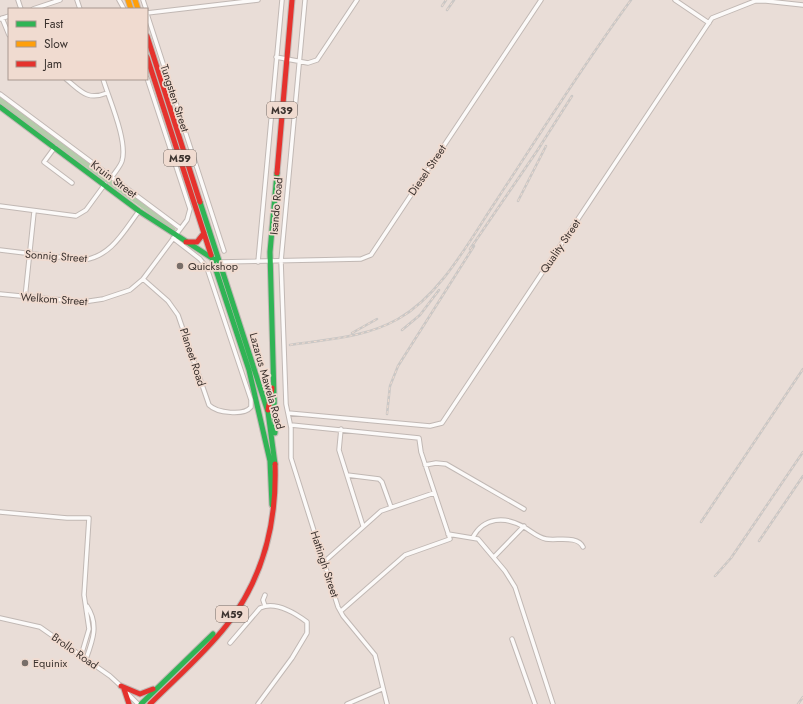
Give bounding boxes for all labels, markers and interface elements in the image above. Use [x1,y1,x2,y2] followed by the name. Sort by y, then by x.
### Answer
[8,8,148,80] legend
[44,15,63,33] text: Fast
[44,35,69,53] text: Slow
[42,55,62,73] text: Jam
[157,62,194,134] street label: Tungsten Street
[267,102,297,118] road number: M39
[404,141,450,199] street label: Diesel Street
[164,150,196,166] road number: M59
[88,156,141,202] street label: Kruin Street
[266,177,286,235] street label: Isando Road
[536,215,584,276] street label: Quality Street
[24,246,88,266] street label: Sonnig Street
[188,258,238,274] place label: Quickshop
[175,261,185,271] marker: Quickshop
[20,289,88,309] street label: Welkom Street
[176,326,210,388] street label: Planeet Road
[246,331,288,431] street label: Lazarus Mawela Road
[307,529,343,599] street label: Hattingh Street
[216,606,248,622] road number: M59
[48,629,102,673] street label: Brollo Road
[33,655,68,671] place label: Equinix
[20,658,30,668] marker: Equinix

